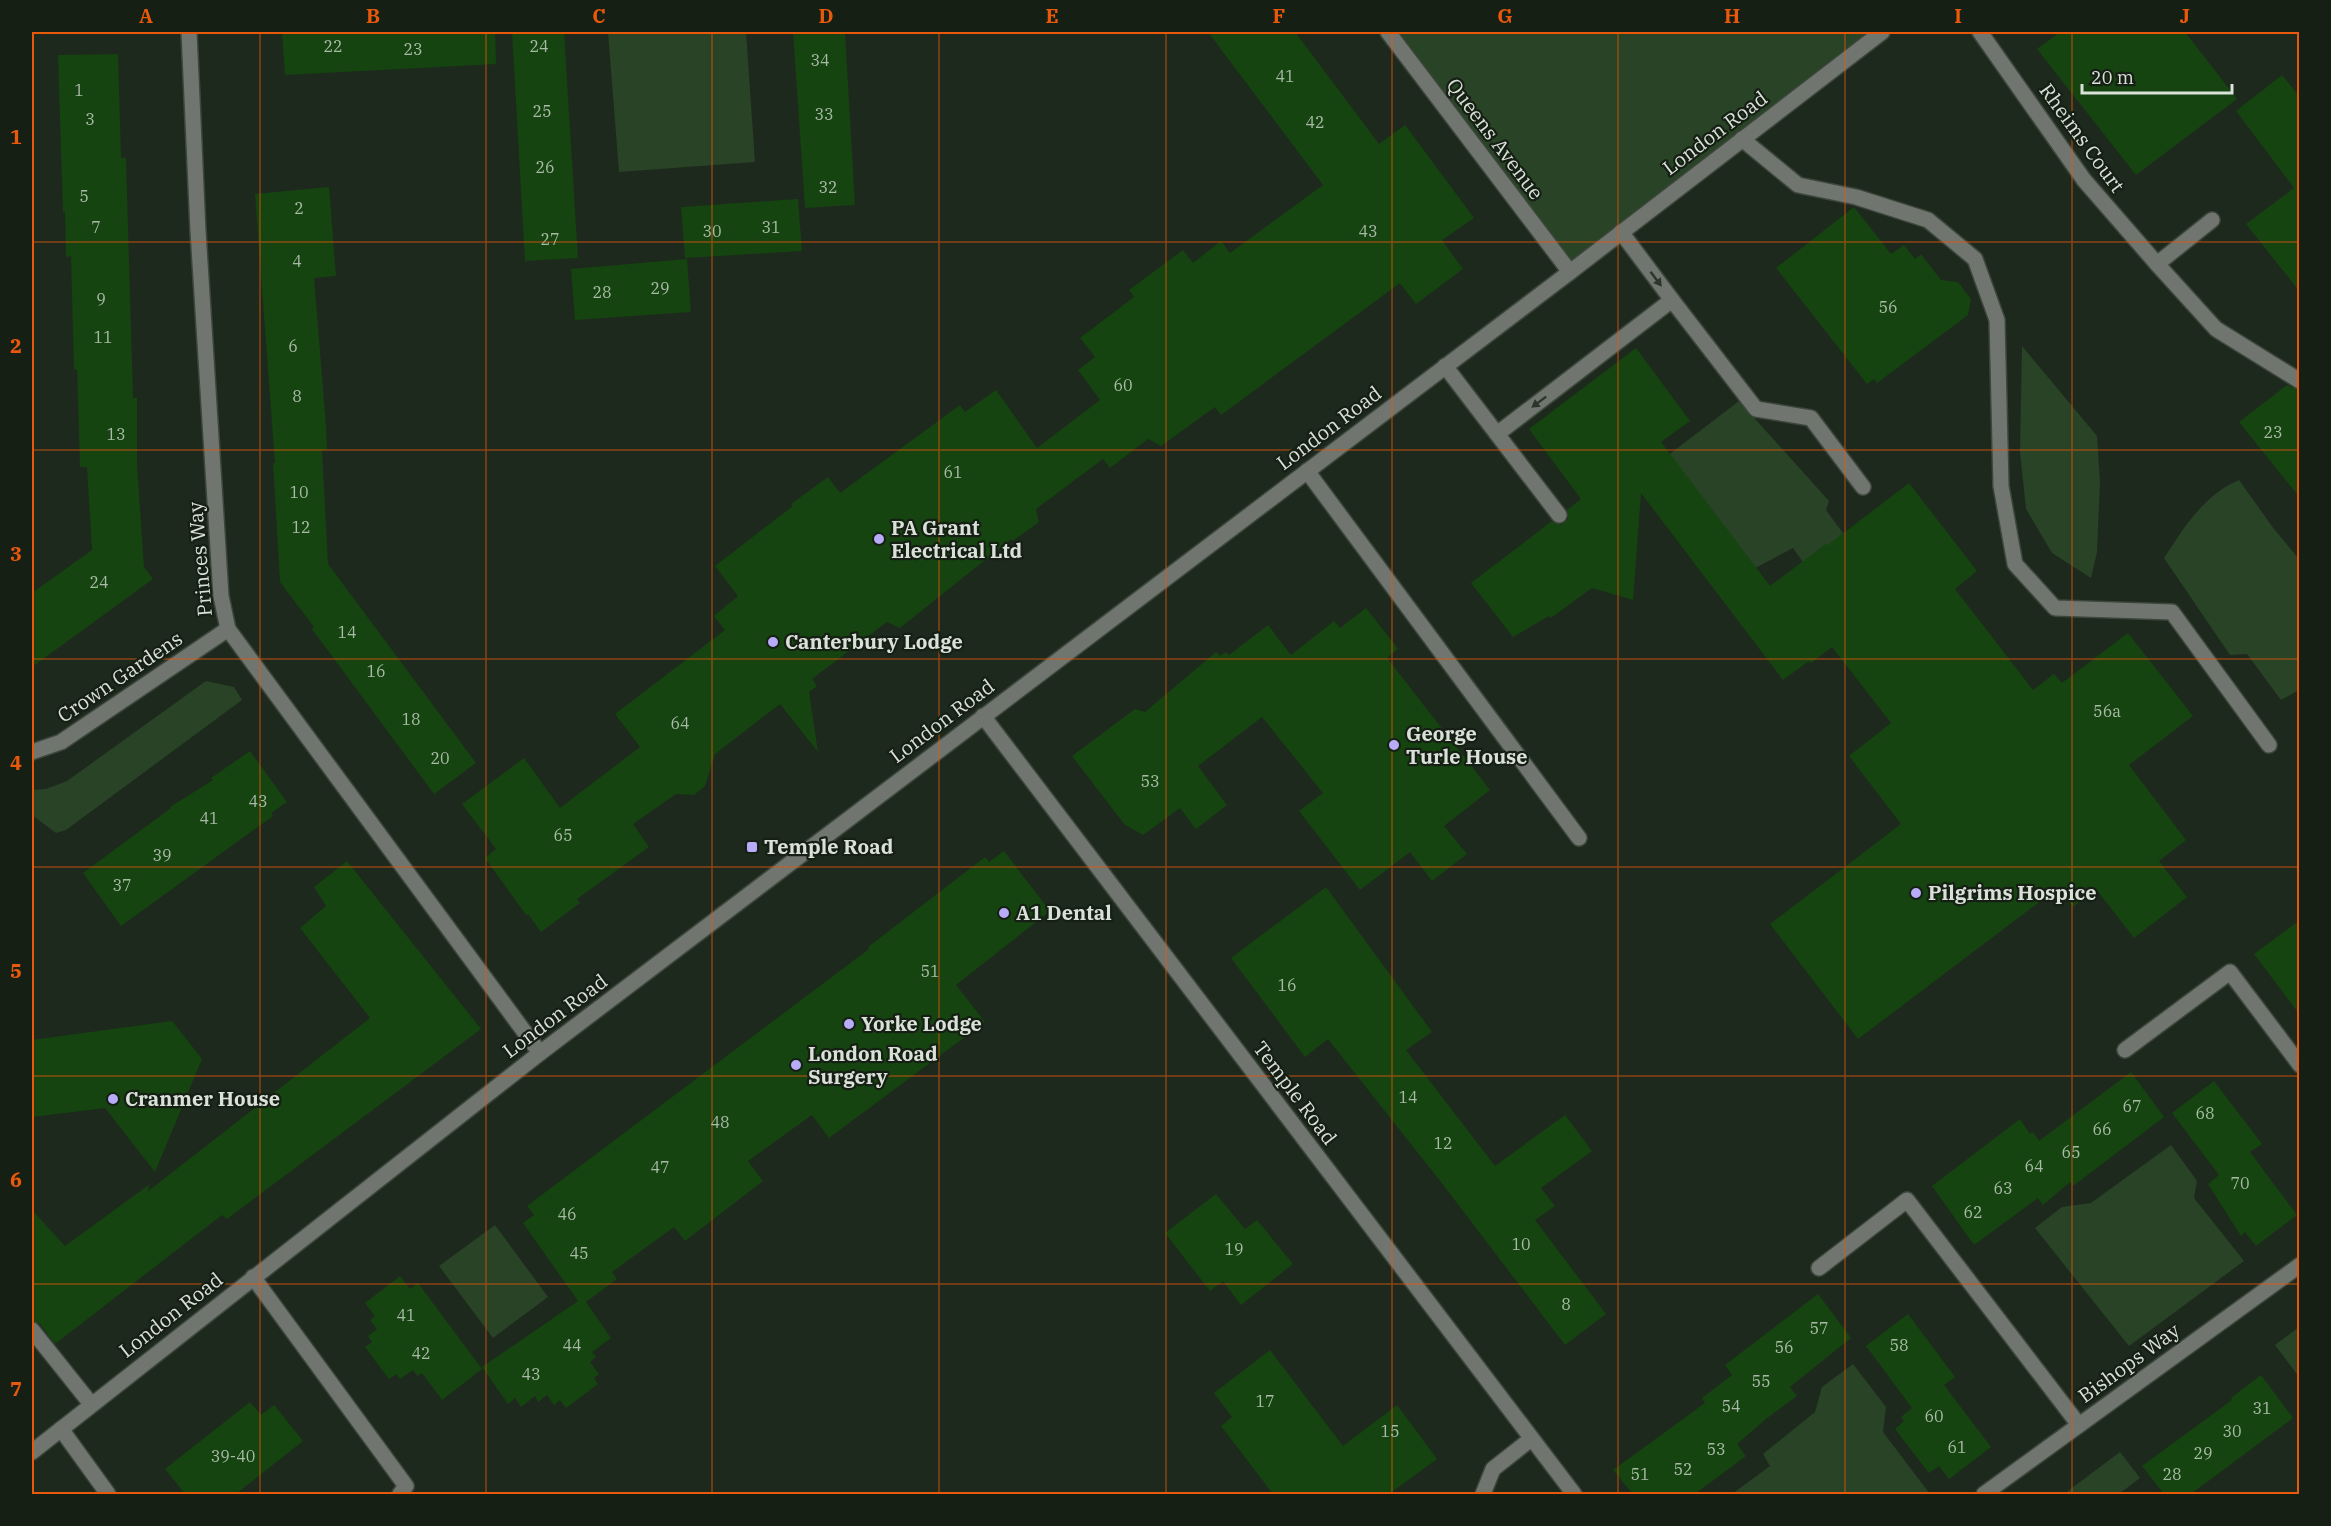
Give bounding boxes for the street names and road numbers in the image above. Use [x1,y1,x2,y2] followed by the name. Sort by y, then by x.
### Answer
[1441,72,1550,205] street label: Queens Avenue
[2034,78,2131,198] street label: Rheims Court
[1657,84,1773,181] street label: London Road
[1271,379,1387,476] street label: London Road
[181,500,218,618] street label: Princes Way
[52,625,188,728] street label: Crown Gardens
[884,672,1000,769] street label: London Road
[497,967,613,1064] street label: London Road
[1248,1035,1343,1150] street label: Temple Road
[113,1266,228,1364] street label: London Road
[2072,1316,2185,1409] street label: Bishops Way

